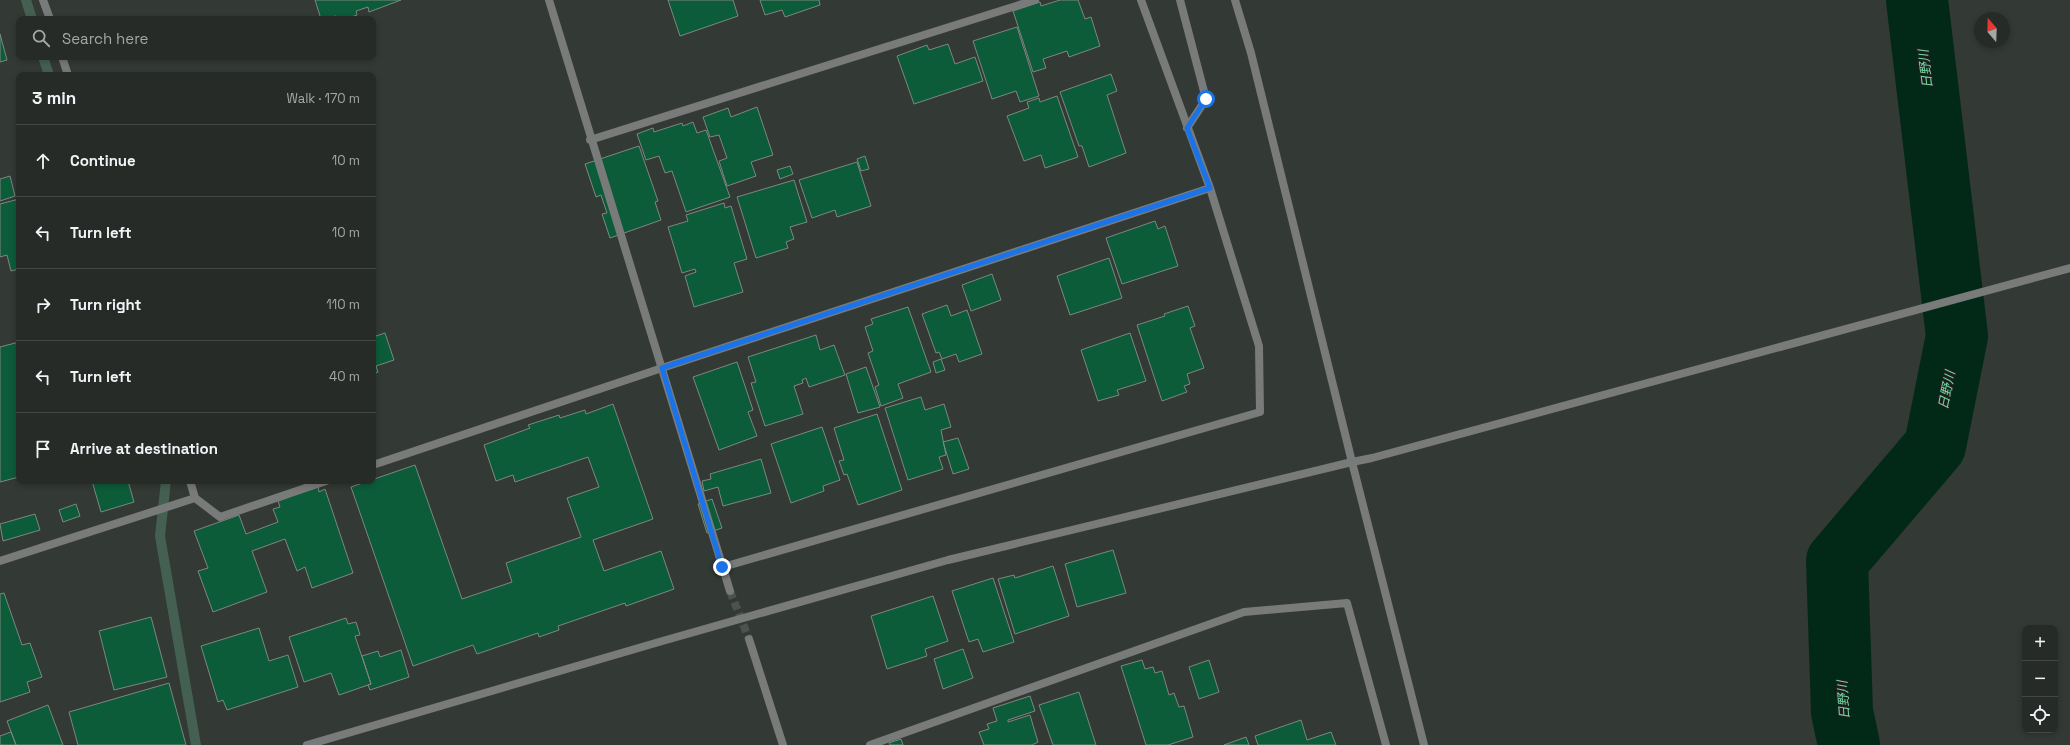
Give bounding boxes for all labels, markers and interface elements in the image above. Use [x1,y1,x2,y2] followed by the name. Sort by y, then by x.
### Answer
[1974,12,2010,48] north arrow
[16,16,376,60] search box
[30,27,52,49] icon: search
[62,29,148,48] text: Search here
[1914,47,1936,89] water label: 日野川
[32,87,76,109] text: 3 min
[286,90,360,107] text: Walk · 170 m
[1197,90,1215,108] route start
[32,150,54,172] icon: ahead
[70,151,136,170] text: Continue
[332,152,360,169] text: 10 m
[32,222,54,244] icon: left
[70,223,132,242] text: Turn left
[332,224,360,241] text: 10 m
[32,294,54,316] icon: right
[70,295,141,314] text: Turn right
[326,296,360,313] text: 110 m
[32,366,54,388] icon: left
[70,367,132,386] text: Turn left
[1934,367,1959,411] water label: 日野川
[329,368,360,385] text: 40 m
[32,438,54,460] icon: arrive
[70,439,218,458] text: Arrive at destination
[713,558,731,576] route end
[2022,625,2058,733] map controls
[2022,625,2058,661] button: +
[2022,661,2058,697] button: −
[1834,678,1853,720] water label: 日野川
[2022,697,2058,733] button: locate

